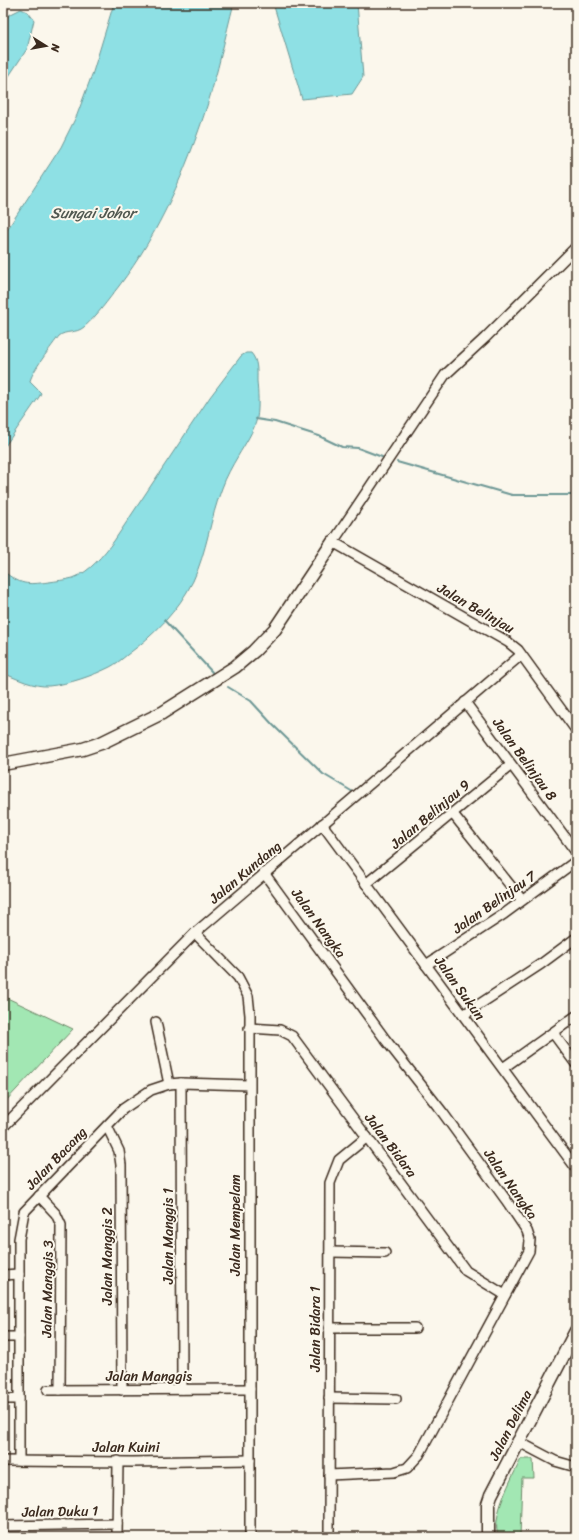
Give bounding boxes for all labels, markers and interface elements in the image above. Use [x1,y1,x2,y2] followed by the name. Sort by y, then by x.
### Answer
[26,26,66,66] north arrow
[45,41,66,54] text: N
[51,200,138,226] water label: Sungai Johor
[431,576,520,641] street label: Jalan Belinjau
[485,711,564,807] street label: Jalan Belinjau 8
[384,773,476,856] street label: Jalan Belinjau 9
[203,834,287,911] street label: Jalan Kundang
[446,864,542,941] street label: Jalan Belinjau 7
[284,882,353,964] street label: Jalan Nangka
[427,950,492,1026] street label: Jalan Sukun
[357,1107,424,1184] street label: Jalan Bidara
[19,1121,93,1197] street label: Jalan Bacang
[476,1143,544,1225] street label: Jalan Nangka
[223,1174,248,1277] street label: Jalan Mempelam
[156,1188,181,1285] street label: Jalan Manggis 1
[95,1207,120,1306] street label: Jalan Manggis 2
[34,1240,61,1339] street label: Jalan Manggis 3
[303,1286,328,1373] street label: Jalan Bidara 1
[105,1364,192,1389] street label: Jalan Manggis
[481,1385,539,1466] street label: Jalan Delima
[91,1435,161,1460] street label: Jalan Kuini
[21,1498,98,1525] street label: Jalan Duku 1

